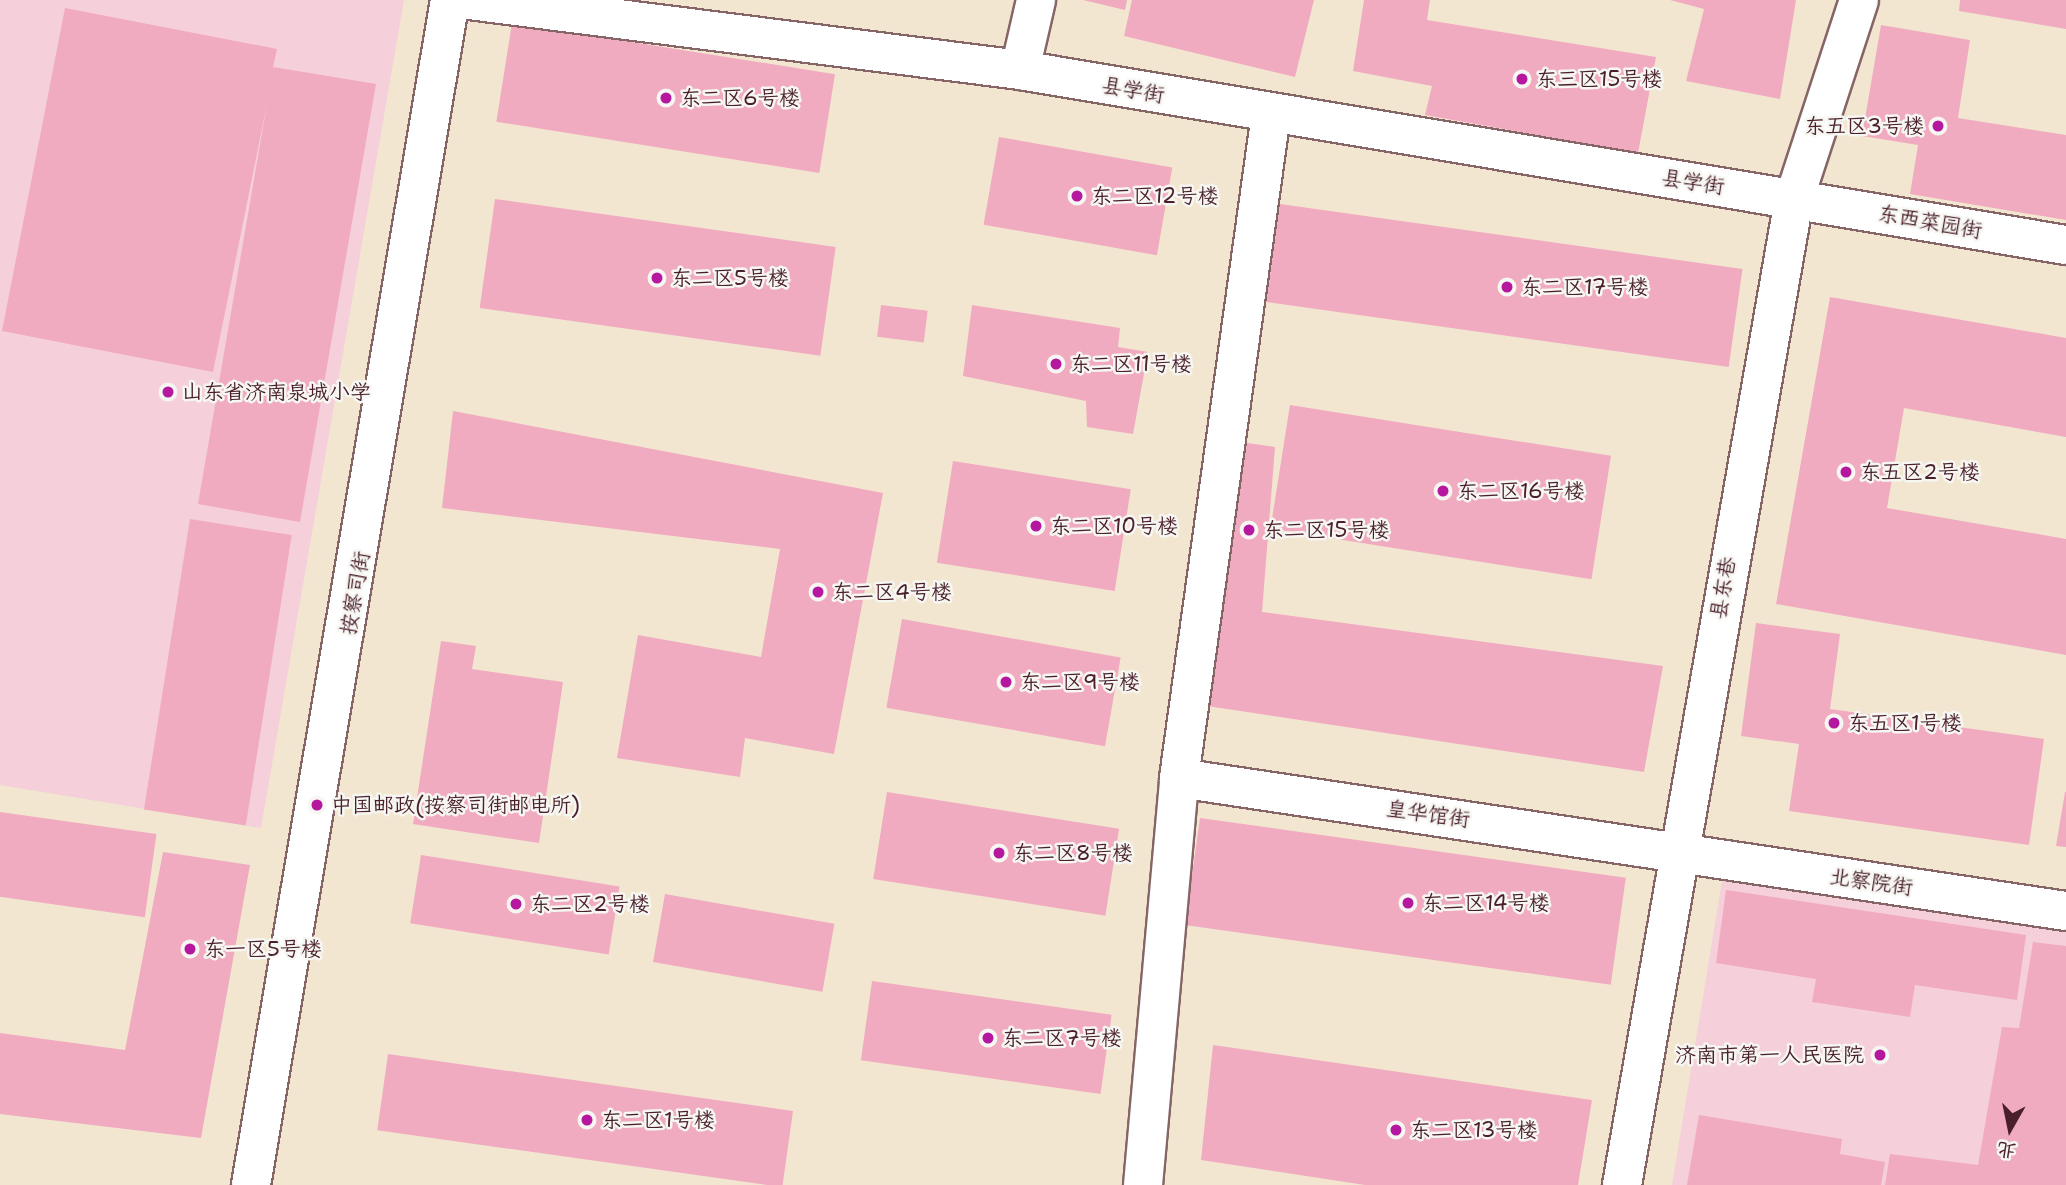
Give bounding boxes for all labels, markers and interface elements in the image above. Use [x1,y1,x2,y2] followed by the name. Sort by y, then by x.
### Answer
[1536,66,1662,92] place label: 东三区15号楼
[1514,71,1530,87] marker: 东三区15号楼
[1100,72,1166,108] street label: 县学街
[680,85,800,111] place label: 东二区6号楼
[658,90,674,106] marker: 东二区6号楼
[1804,113,1924,139] place label: 东五区3号楼
[1930,118,1946,134] marker: 东五区3号楼
[1660,165,1726,199] street label: 县学街
[1091,183,1218,209] place label: 东二区12号楼
[1069,188,1085,204] marker: 东二区12号楼
[1876,200,1984,244] street label: 东西菜园街
[671,265,789,291] place label: 东二区5号楼
[649,270,665,286] marker: 东二区5号楼
[1521,274,1648,300] place label: 东二区17号楼
[1499,279,1515,295] marker: 东二区17号楼
[1070,351,1192,377] place label: 东二区11号楼
[1048,356,1064,372] marker: 东二区11号楼
[182,379,371,405] place label: 山东省济南泉城小学
[160,384,176,400] marker: 山东省济南泉城小学
[1860,459,1980,485] place label: 东五区2号楼
[1838,464,1854,480] marker: 东五区2号楼
[1457,478,1585,504] place label: 东二区16号楼
[1435,483,1451,499] marker: 东二区16号楼
[1050,513,1178,539] place label: 东二区10号楼
[1263,517,1389,543] place label: 东二区15号楼
[1028,518,1044,534] marker: 东二区10号楼
[1241,522,1257,538] marker: 东二区15号楼
[335,549,375,637] street label: 按察司街
[1705,555,1741,621] street label: 县东巷
[832,579,952,605] place label: 东二区4号楼
[810,584,826,600] marker: 东二区4号楼
[1020,669,1140,695] place label: 东二区9号楼
[998,674,1014,690] marker: 东二区9号楼
[1848,710,1962,736] place label: 东五区1号楼
[1826,715,1842,731] marker: 东五区1号楼
[331,792,580,818] place label: 中国邮政(按察司街邮电所)
[1385,796,1471,832] street label: 皇华馆街
[309,797,325,813] marker: 中国邮政(按察司街邮电所)
[1013,840,1133,866] place label: 东二区8号楼
[991,845,1007,861] marker: 东二区8号楼
[1828,864,1914,900] street label: 北察院街
[1422,890,1550,916] place label: 东二区14号楼
[530,891,650,917] place label: 东二区2号楼
[1400,895,1416,911] marker: 东二区14号楼
[508,896,524,912] marker: 东二区2号楼
[204,936,322,962] place label: 东一区5号楼
[182,941,198,957] marker: 东一区5号楼
[1002,1025,1122,1051] place label: 东二区7号楼
[980,1030,996,1046] marker: 东二区7号楼
[1675,1042,1864,1068] place label: 济南市第一人民医院
[1870,1045,1890,1065] marker: 济南市第一人民医院
[1975,1094,2045,1164] north arrow
[601,1107,715,1133] place label: 东二区1号楼
[579,1112,595,1128] marker: 东二区1号楼
[1410,1117,1537,1143] place label: 东二区13号楼
[1388,1122,1404,1138] marker: 东二区13号楼
[1995,1136,2018,1164] text: 北

